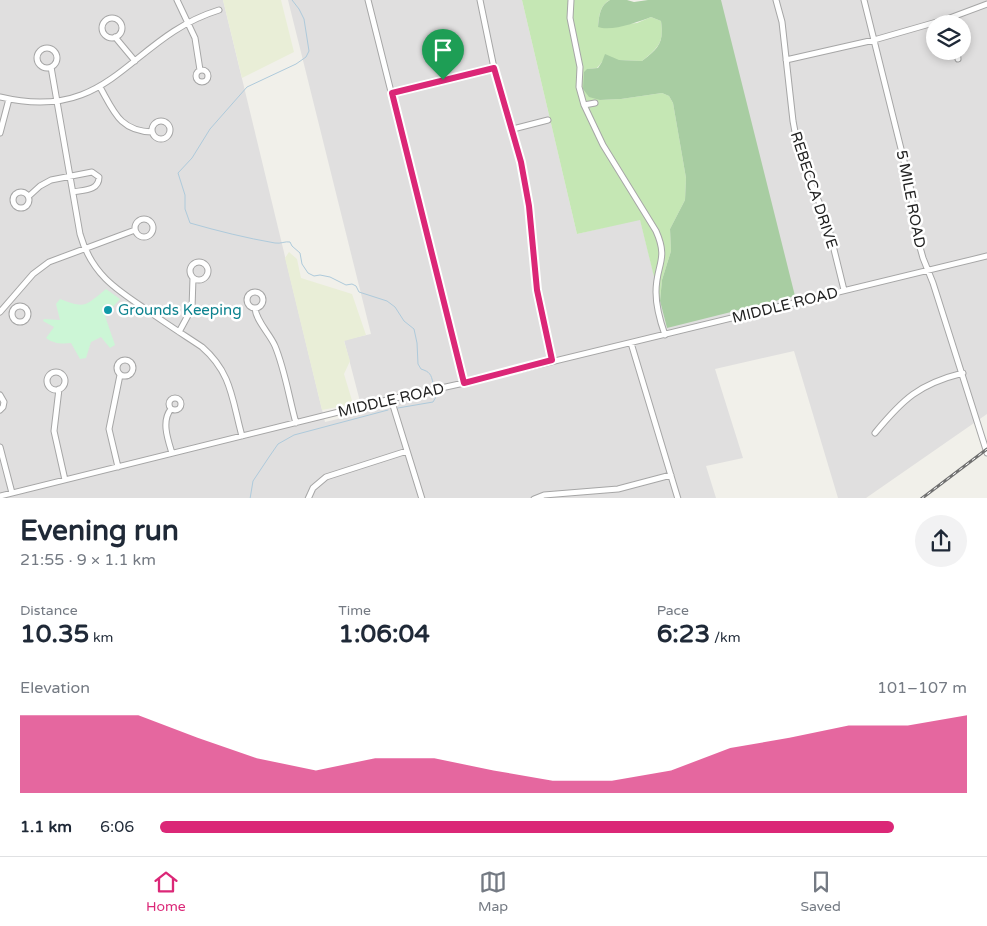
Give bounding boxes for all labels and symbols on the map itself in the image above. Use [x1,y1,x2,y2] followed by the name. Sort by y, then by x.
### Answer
[422,29,464,80] pin
[787,129,841,251] street label: REBECCA DRIVE
[893,149,929,249] street label: 5 MILE ROAD
[730,283,840,327] street label: MIDDLE ROAD
[118,301,242,319] place label: Grounds Keeping
[102,304,114,316] marker: Grounds Keeping
[336,379,446,421] street label: MIDDLE ROAD

